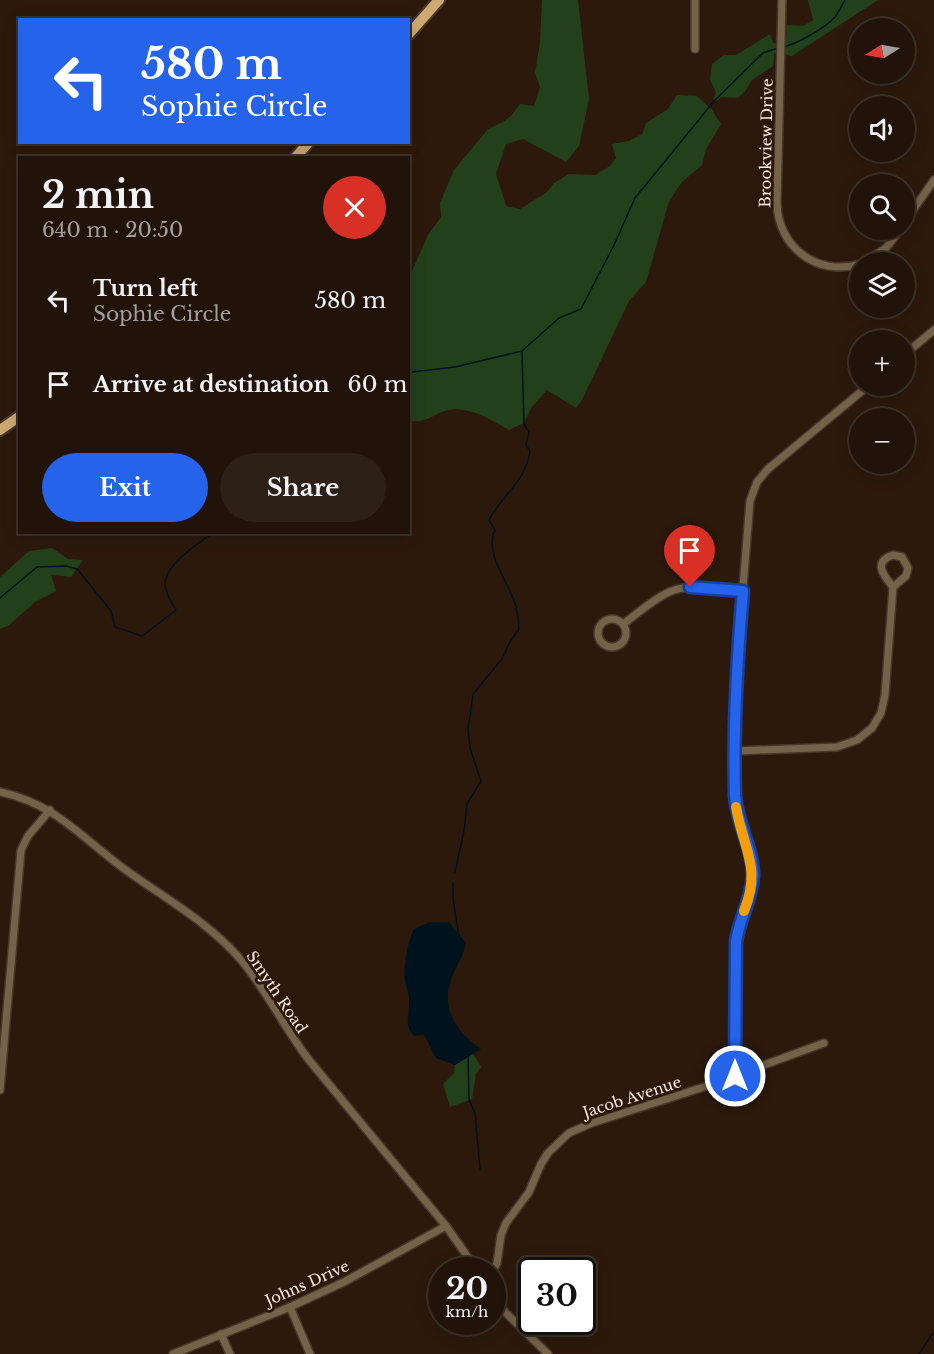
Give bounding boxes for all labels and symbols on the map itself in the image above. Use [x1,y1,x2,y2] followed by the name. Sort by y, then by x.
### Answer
[849,18,915,84] north arrow
[755,78,777,208] street label: Brookview Drive
[664,525,715,587] pin
[242,947,312,1037] street label: Smyth Road
[703,1044,767,1108] position arrow
[579,1072,684,1122] street label: Jacob Avenue
[260,1256,352,1311] street label: Johns Drive
[518,1257,596,1335] speed limit sign: 30

